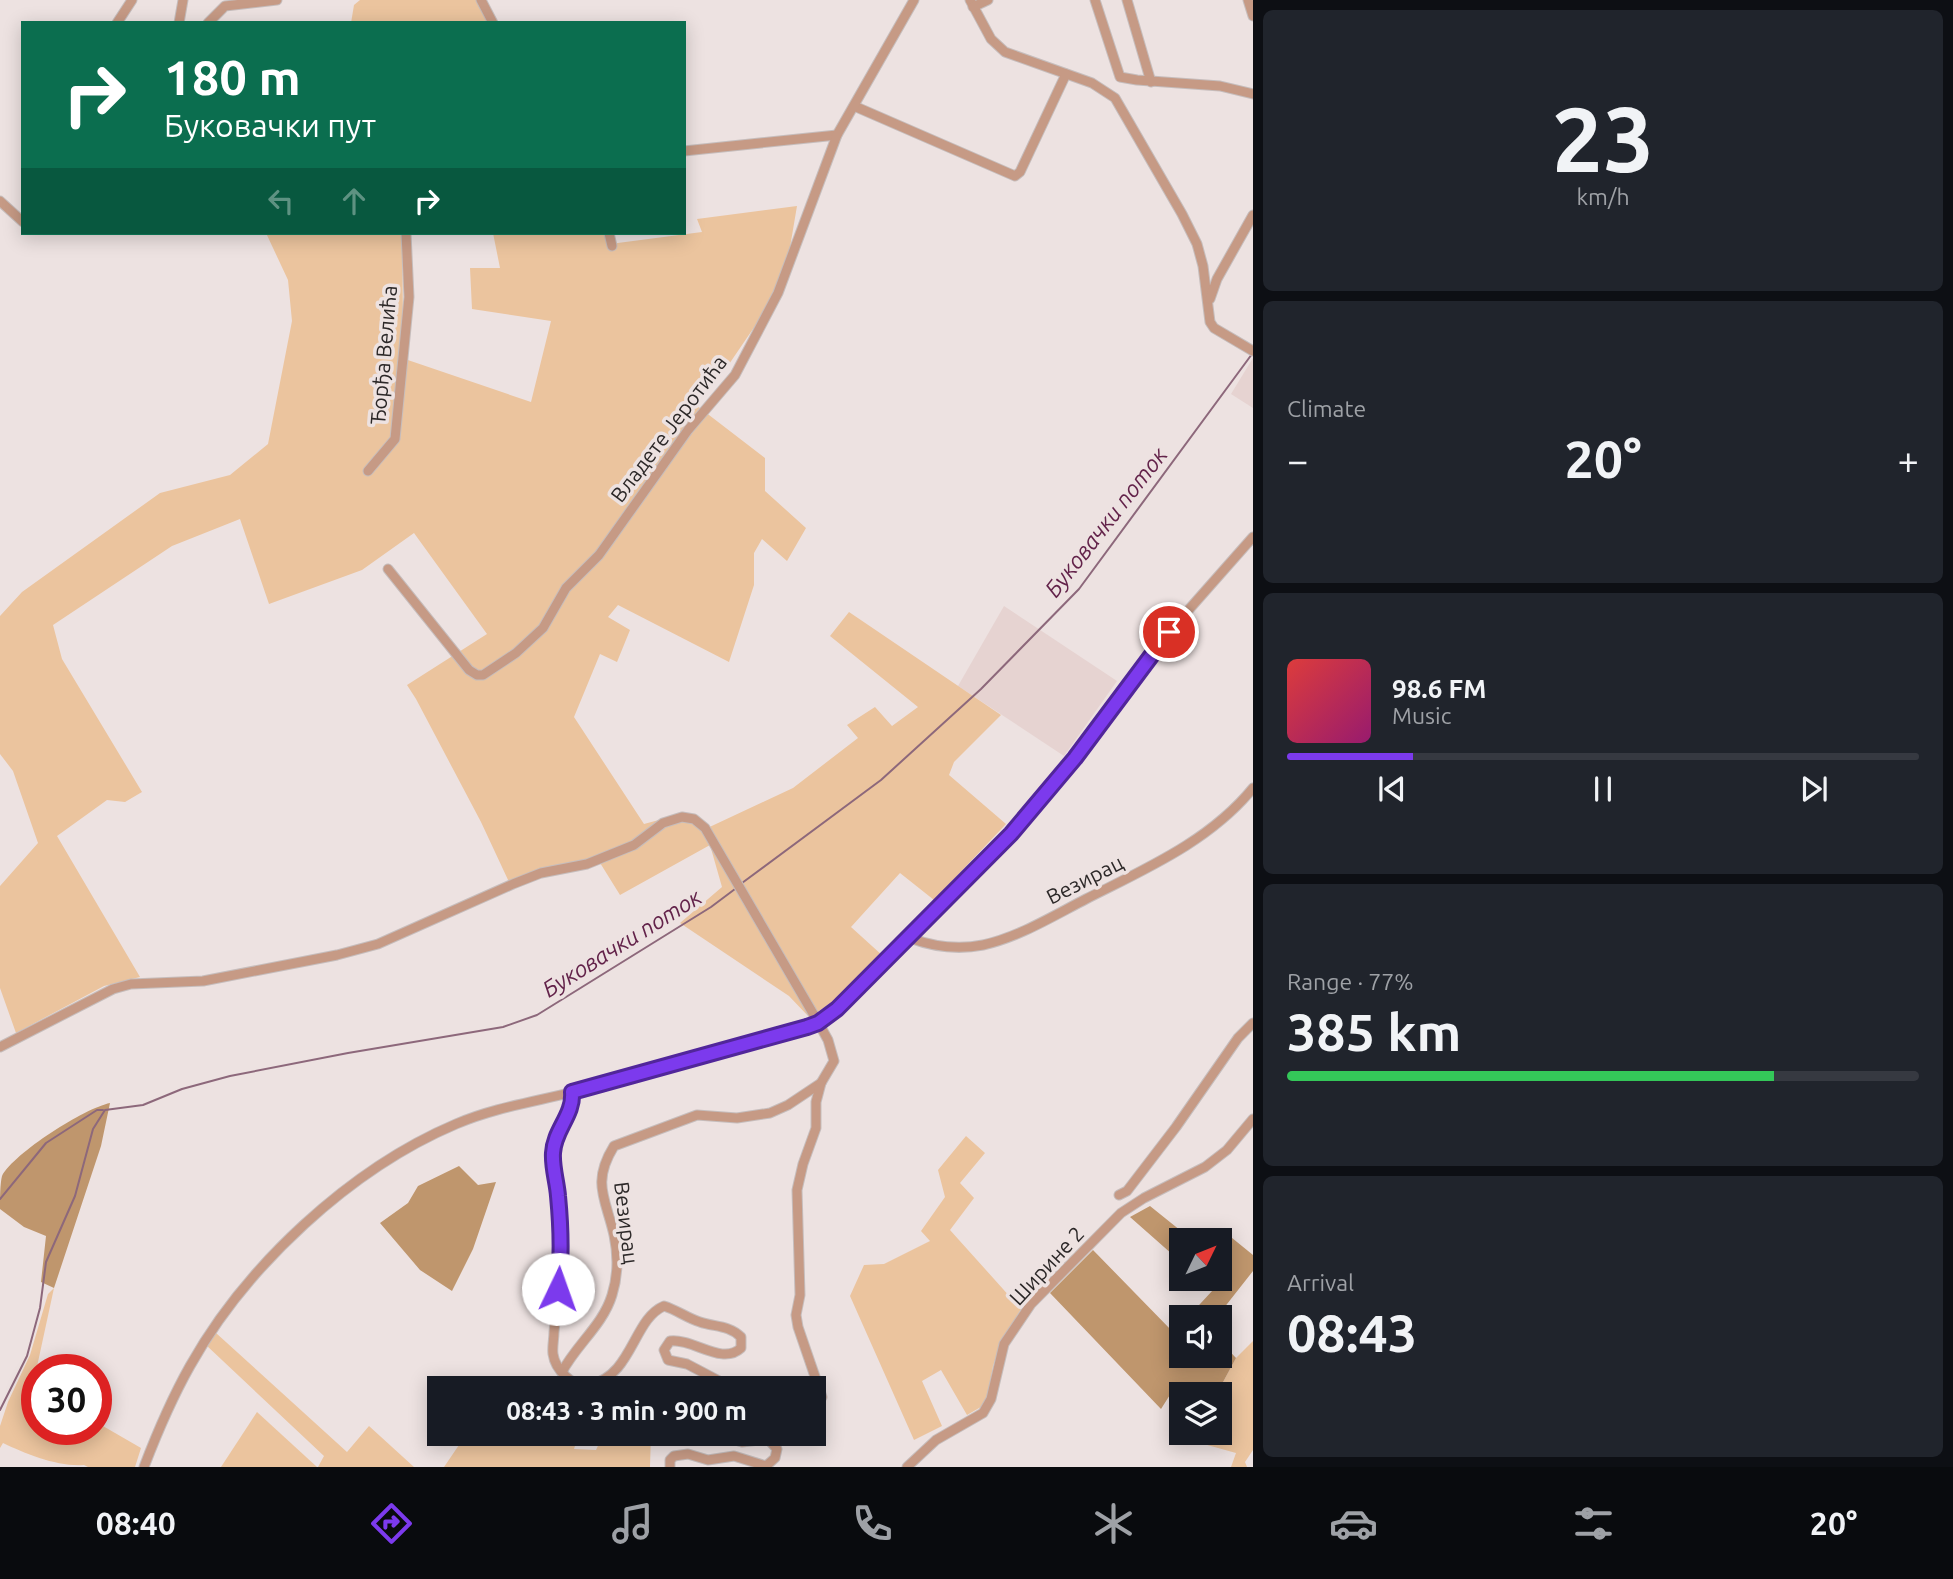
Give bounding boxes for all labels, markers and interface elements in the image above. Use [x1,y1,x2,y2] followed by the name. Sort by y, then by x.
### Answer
[49,49,140,140] icon: right
[164,49,301,104] text: 180 m
[1552,87,1654,189] text: 23
[164,107,376,143] text: Буковачки пут
[262,182,300,220] icon: left
[335,182,373,220] icon: ahead
[408,182,446,220] icon: right
[1576,184,1630,209] text: km/h
[365,284,401,426] street label: Ђорђа Велића
[605,350,731,506] street label: Владете Јеротића
[1287,396,1366,421] text: Climate
[1564,430,1642,488] text: 20°
[1287,439,1308,481] text: −
[1898,439,1919,481] text: +
[1040,442,1172,601] water label: Буковачки поток
[1139,602,1199,662] pin
[1150,613,1188,651] icon: arrive
[1392,674,1486,703] text: 98.6 FM
[1392,703,1451,728] text: Music
[1373,770,1411,808] icon: previous
[1584,770,1622,808] icon: pause
[1795,770,1833,808] icon: next
[1042,850,1127,909] street label: Везирац
[538,884,706,1002] water label: Буковачки поток
[1287,969,1414,994] text: Range · 77%
[1287,1003,1461,1061] text: 385 km
[610,1180,644,1265] street label: Везирац
[1004,1221,1088,1309] street label: Ширине 2
[1169,1228,1232,1292] north arrow
[1169,1228,1232,1445] map controls
[521,1252,595,1326] position arrow
[1287,1270,1354,1295] text: Arrival
[1287,1304,1417,1362] text: 08:43
[1169,1305,1232,1368] button: sound
[21,1354,112,1445] speed limit sign: 30
[1169,1382,1232,1445] button: layers
[506,1396,747,1425] text: 08:43 · 3 min · 900 m
[367,1499,416,1548] icon: directions
[608,1499,657,1548] icon: music
[848,1499,897,1548] icon: phone
[1089,1499,1138,1548] icon: climate
[1329,1499,1378,1548] icon: car
[1569,1499,1618,1548] icon: filters
[96,1505,176,1541] text: 08:40
[1810,1505,1857,1541] text: 20°

